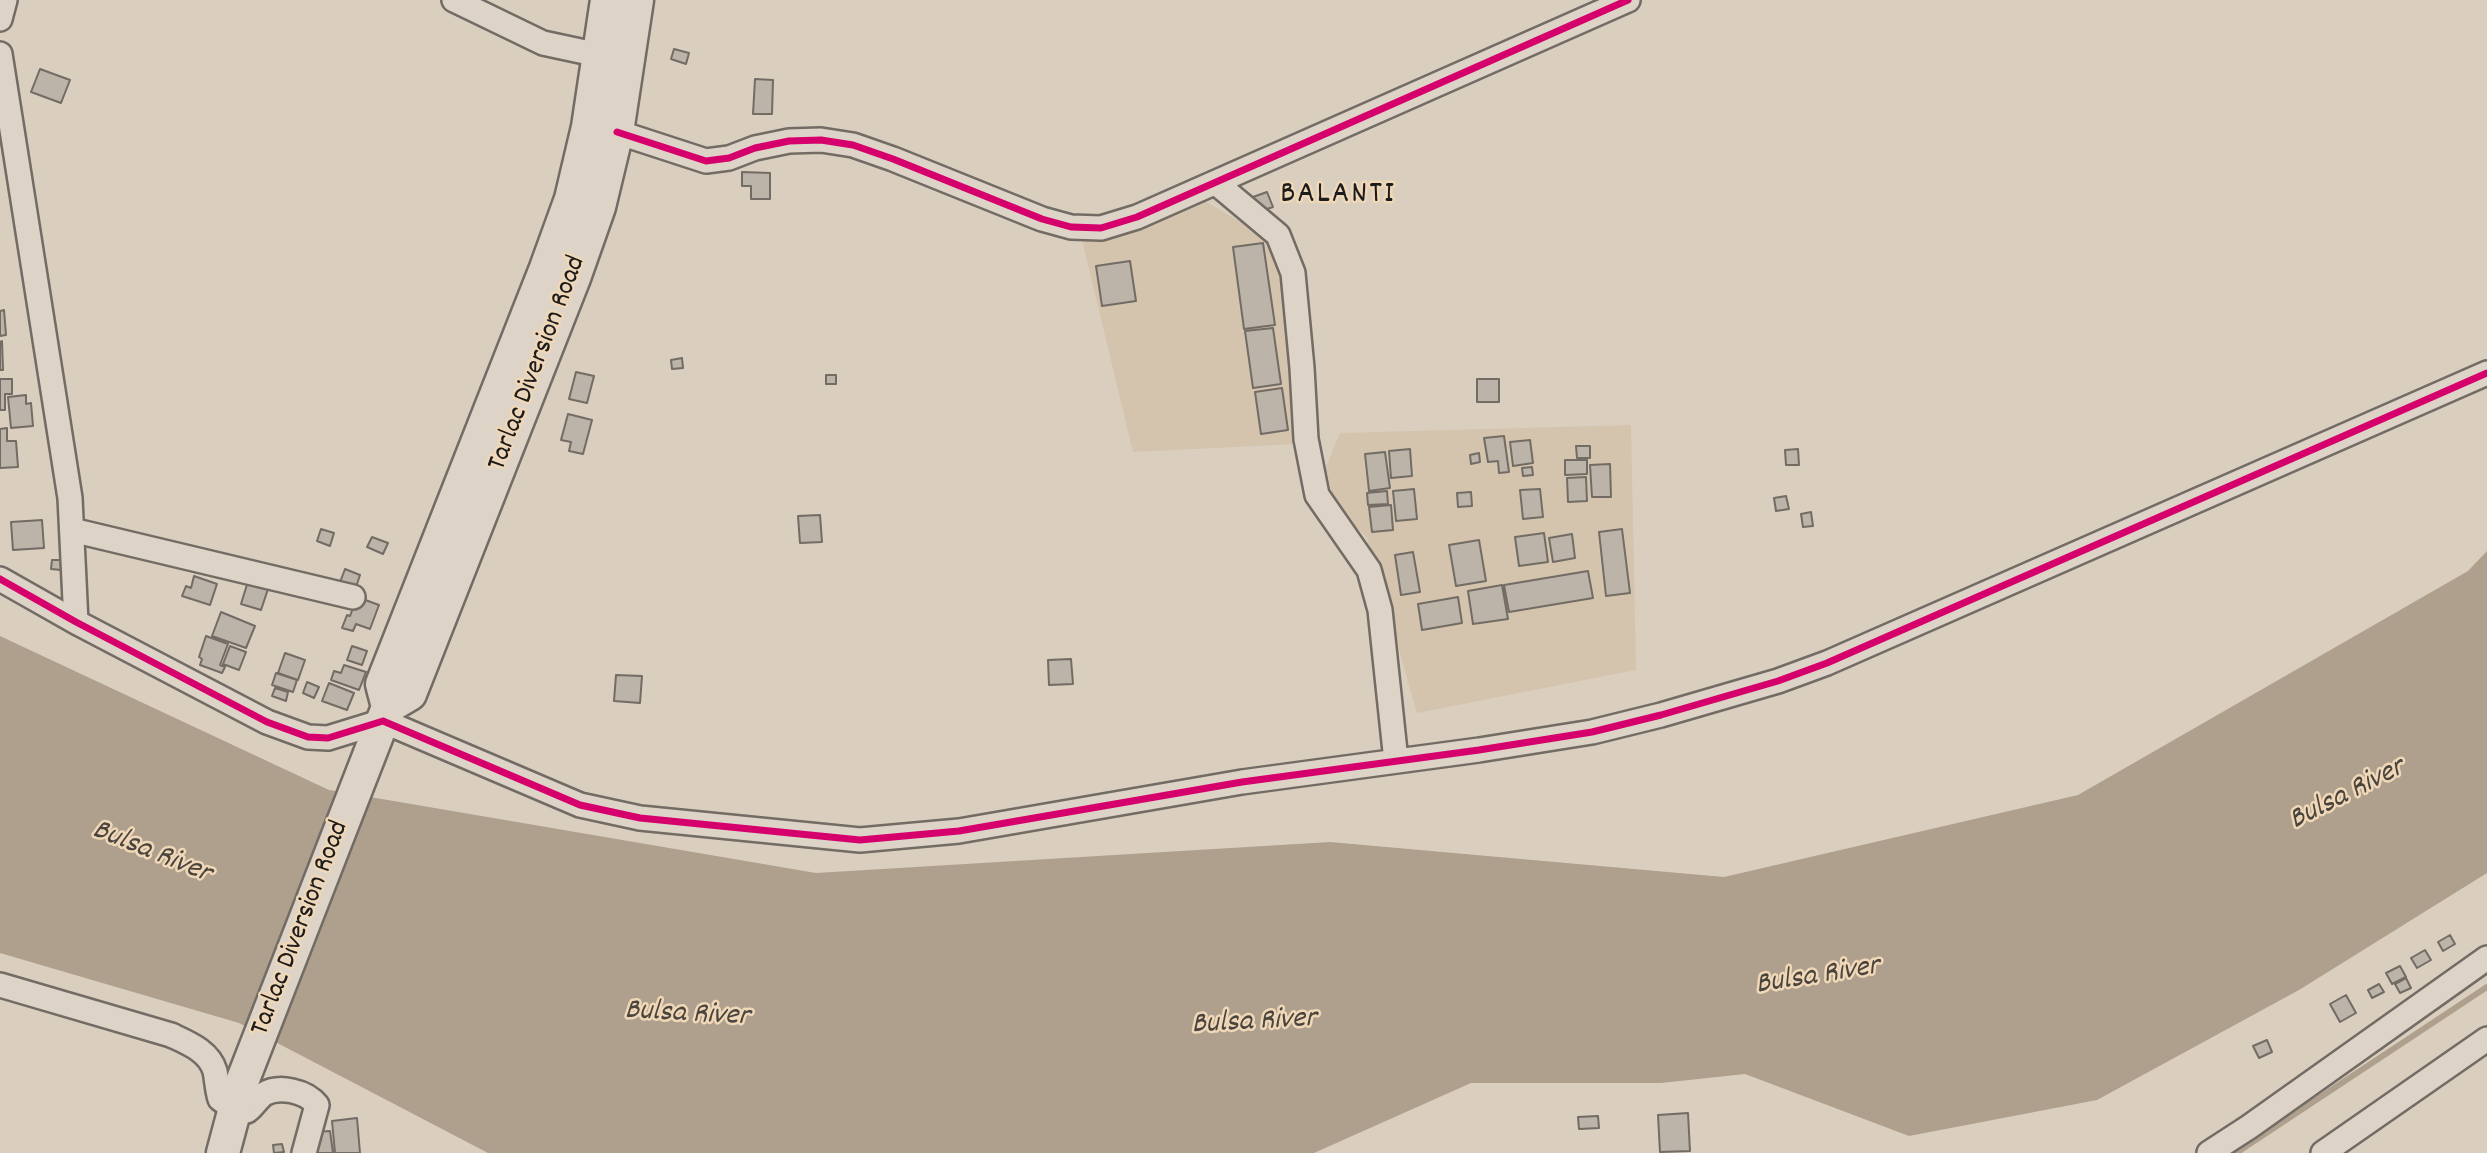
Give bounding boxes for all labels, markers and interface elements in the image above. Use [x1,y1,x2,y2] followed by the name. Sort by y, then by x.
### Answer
[1281,178,1395,216] district label: BALANTI
[483,252,595,476] street label: Tarlac Diversion Road
[2284,752,2412,840] water label: Bulsa River
[86,814,216,894] water label: Bulsa River
[246,817,358,1041] street label: Tarlac Diversion Road
[1754,950,1882,1006] water label: Bulsa River
[624,995,750,1037] water label: Bulsa River
[1191,1003,1317,1045] water label: Bulsa River

